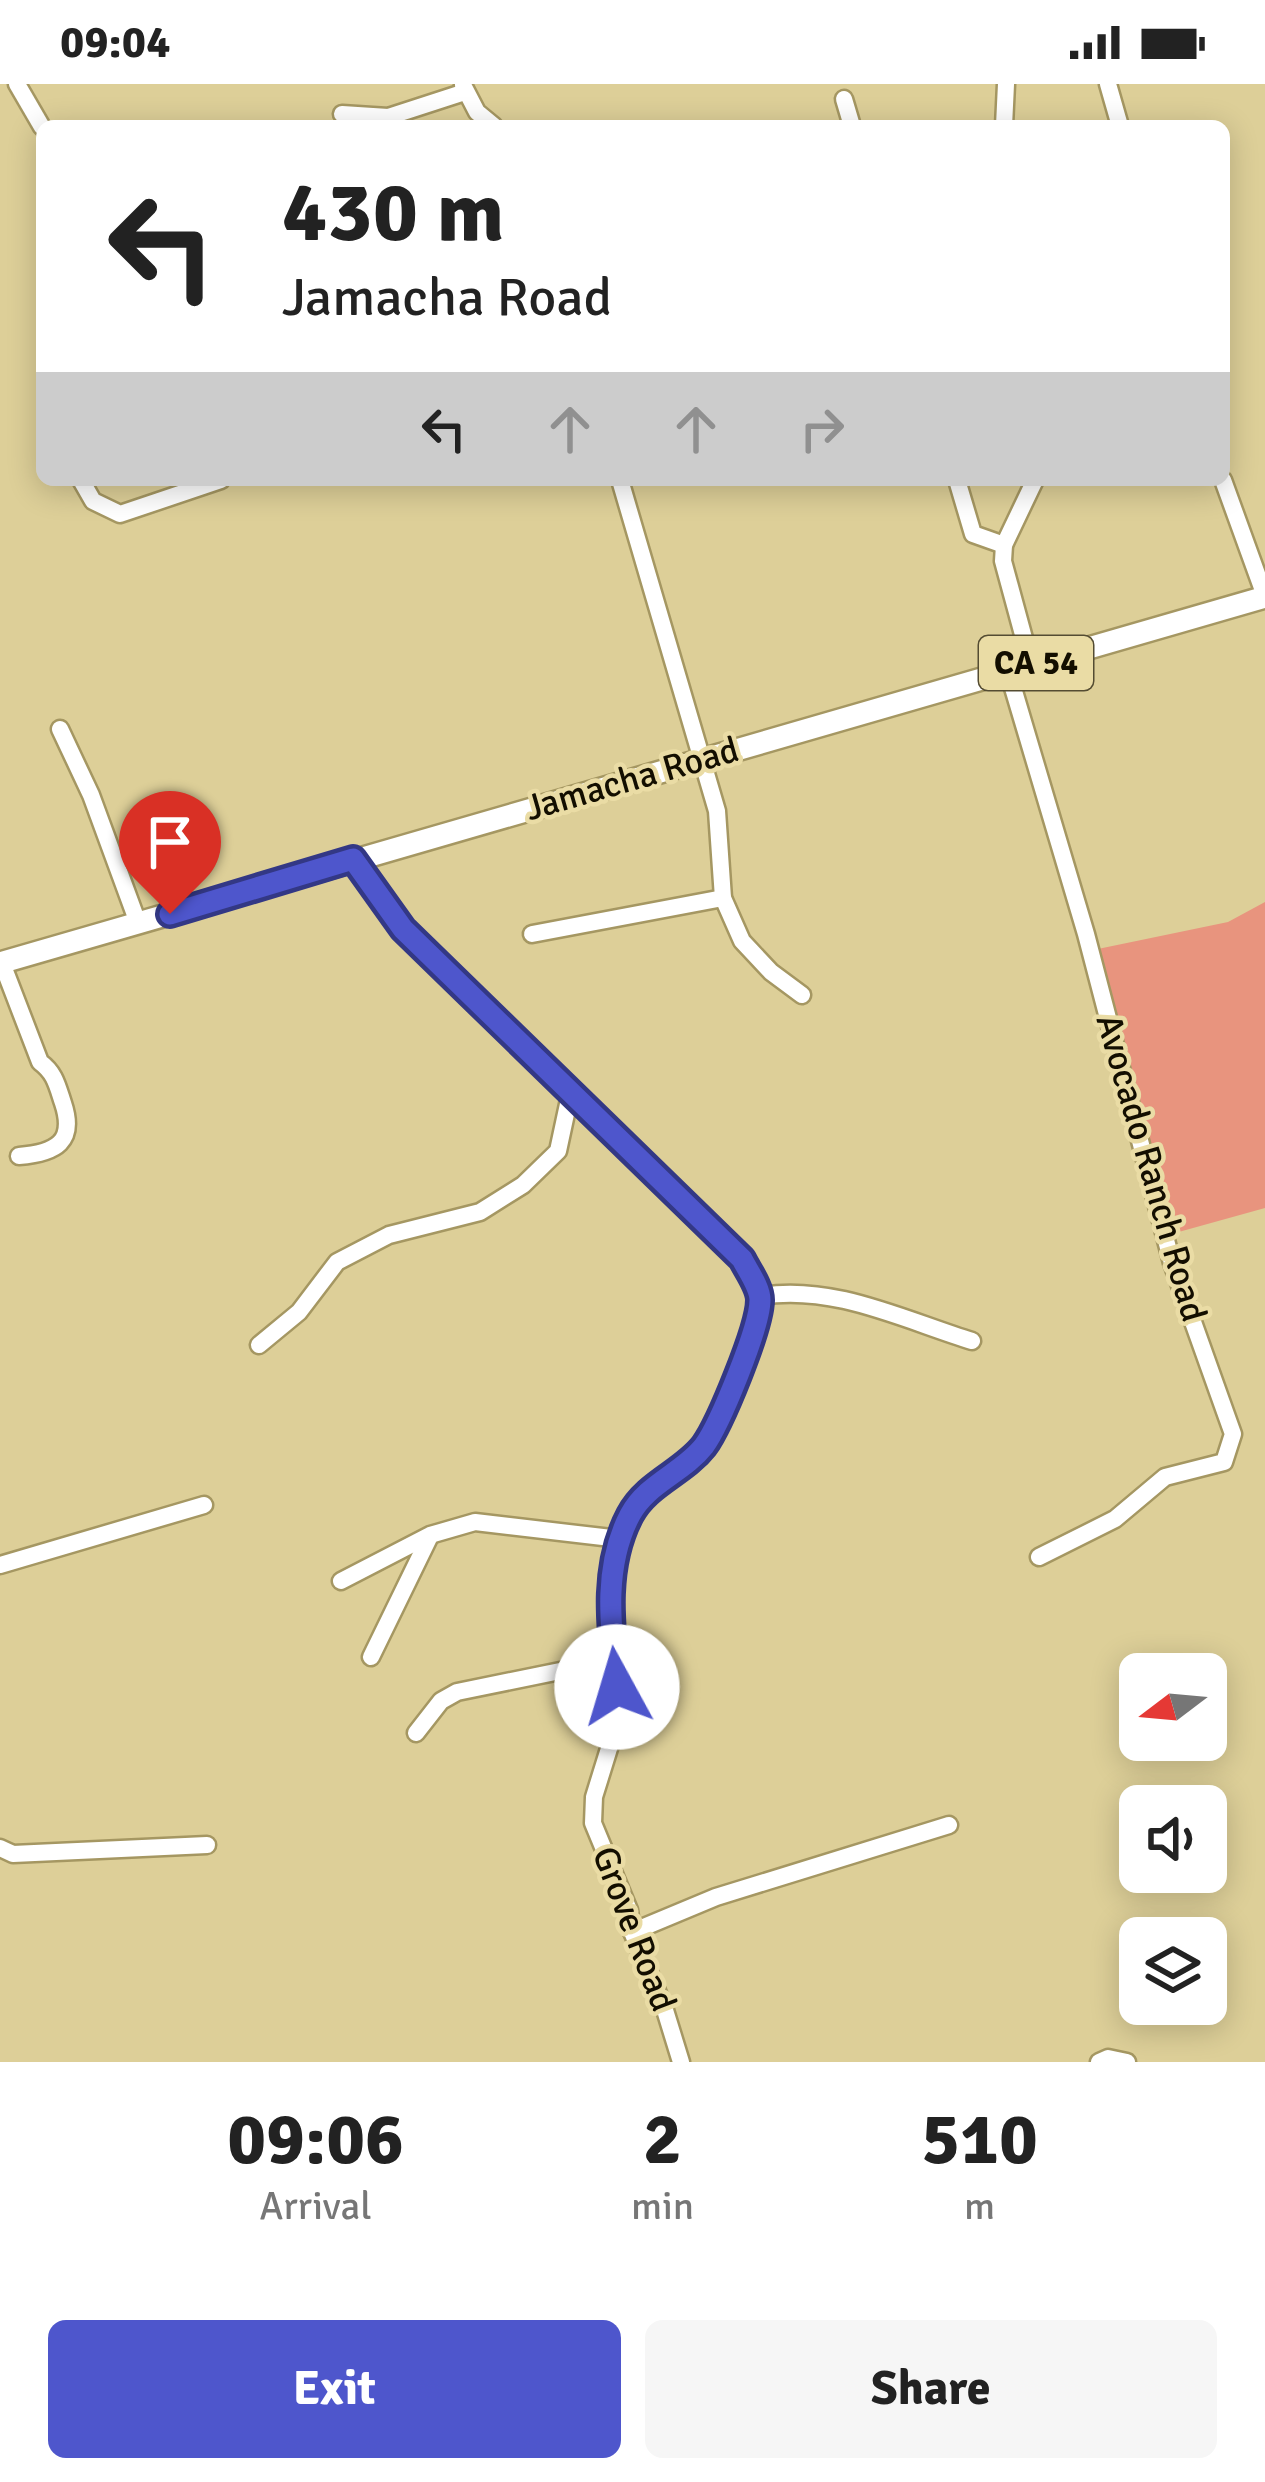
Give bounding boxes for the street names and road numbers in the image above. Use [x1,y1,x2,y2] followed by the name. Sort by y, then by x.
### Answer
[979,636,1093,690] road number: CA 54
[520,727,744,831] street label: Jamacha Road
[1086,1009,1216,1327] street label: Avocado Ranch Road
[582,1840,686,2018] street label: Grove Road

